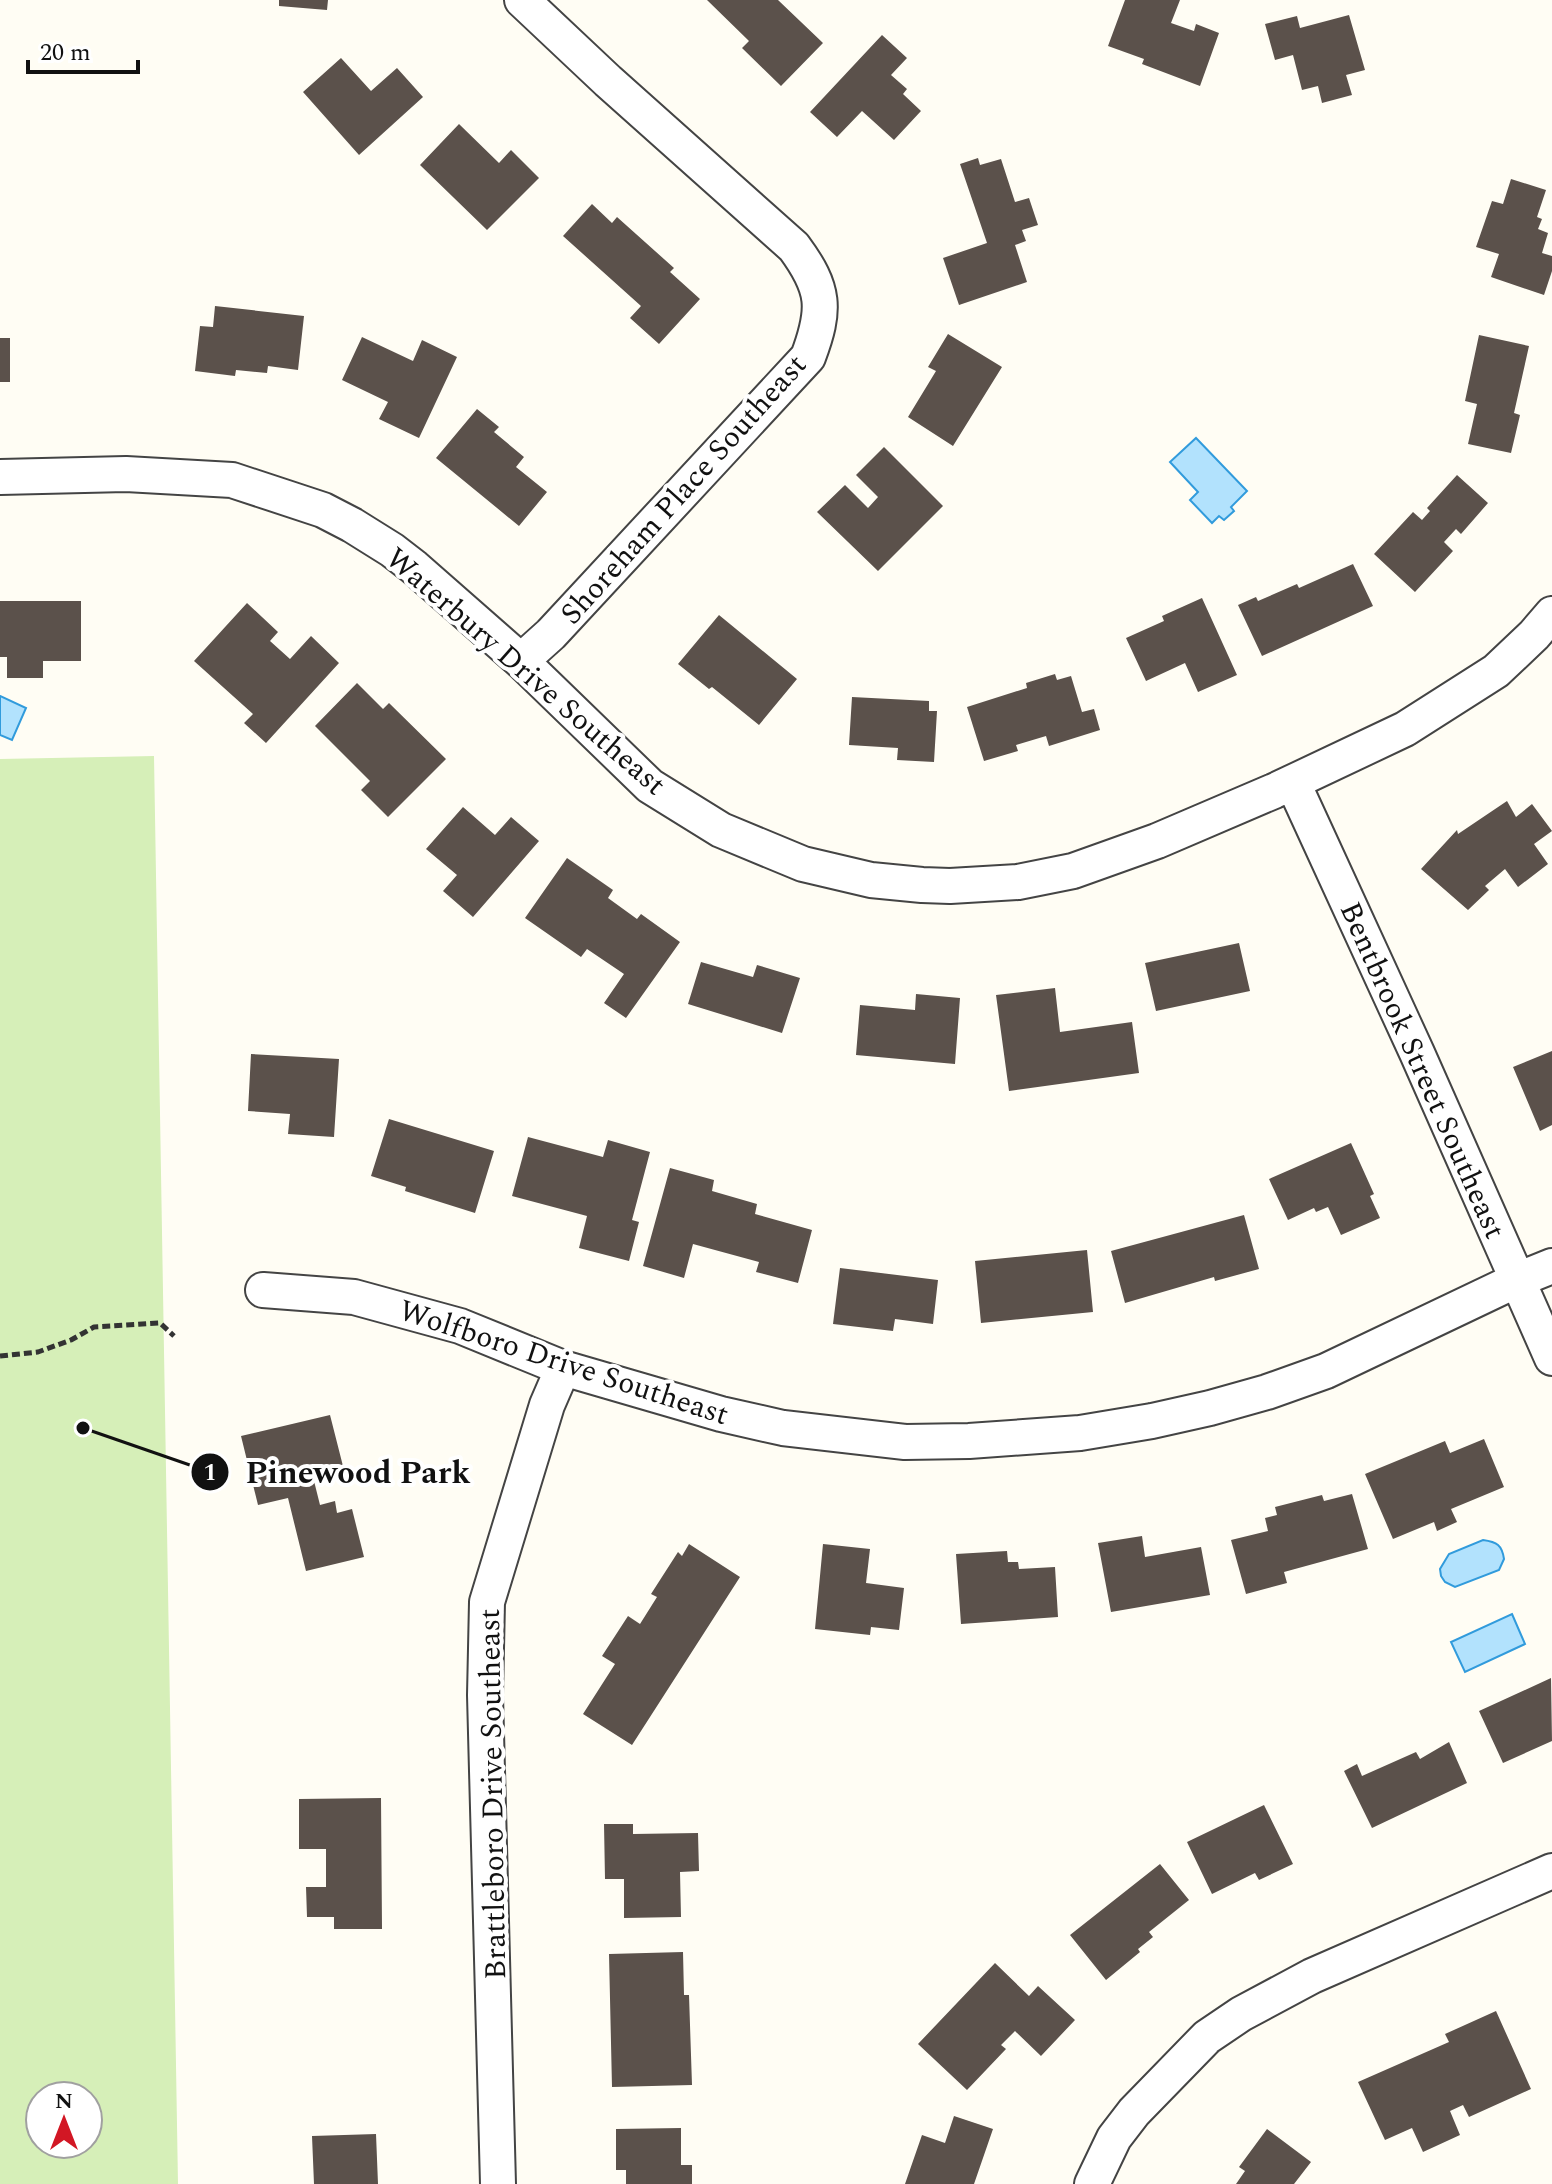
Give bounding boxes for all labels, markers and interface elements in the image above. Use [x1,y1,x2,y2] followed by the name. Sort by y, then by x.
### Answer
[28,24,138,74] scale bar
[40,35,91,71] text: 20 m
[549,344,818,635] street label: Shoreham Place Southeast
[375,537,676,807] street label: Waterbury Drive Southeast
[1327,895,1517,1246] street label: Bentbrook Street Southeast
[393,1288,734,1438] street label: Wolfboro Drive Southeast
[190,1444,487,1500] callout: Pinewood Park
[245,1449,471,1498] text: Pinewood Park
[203,1455,217,1491] text: 1
[467,1608,519,1980] street label: Brattleboro Drive Southeast
[24,2080,104,2160] north arrow
[55,2085,73,2118] text: N

